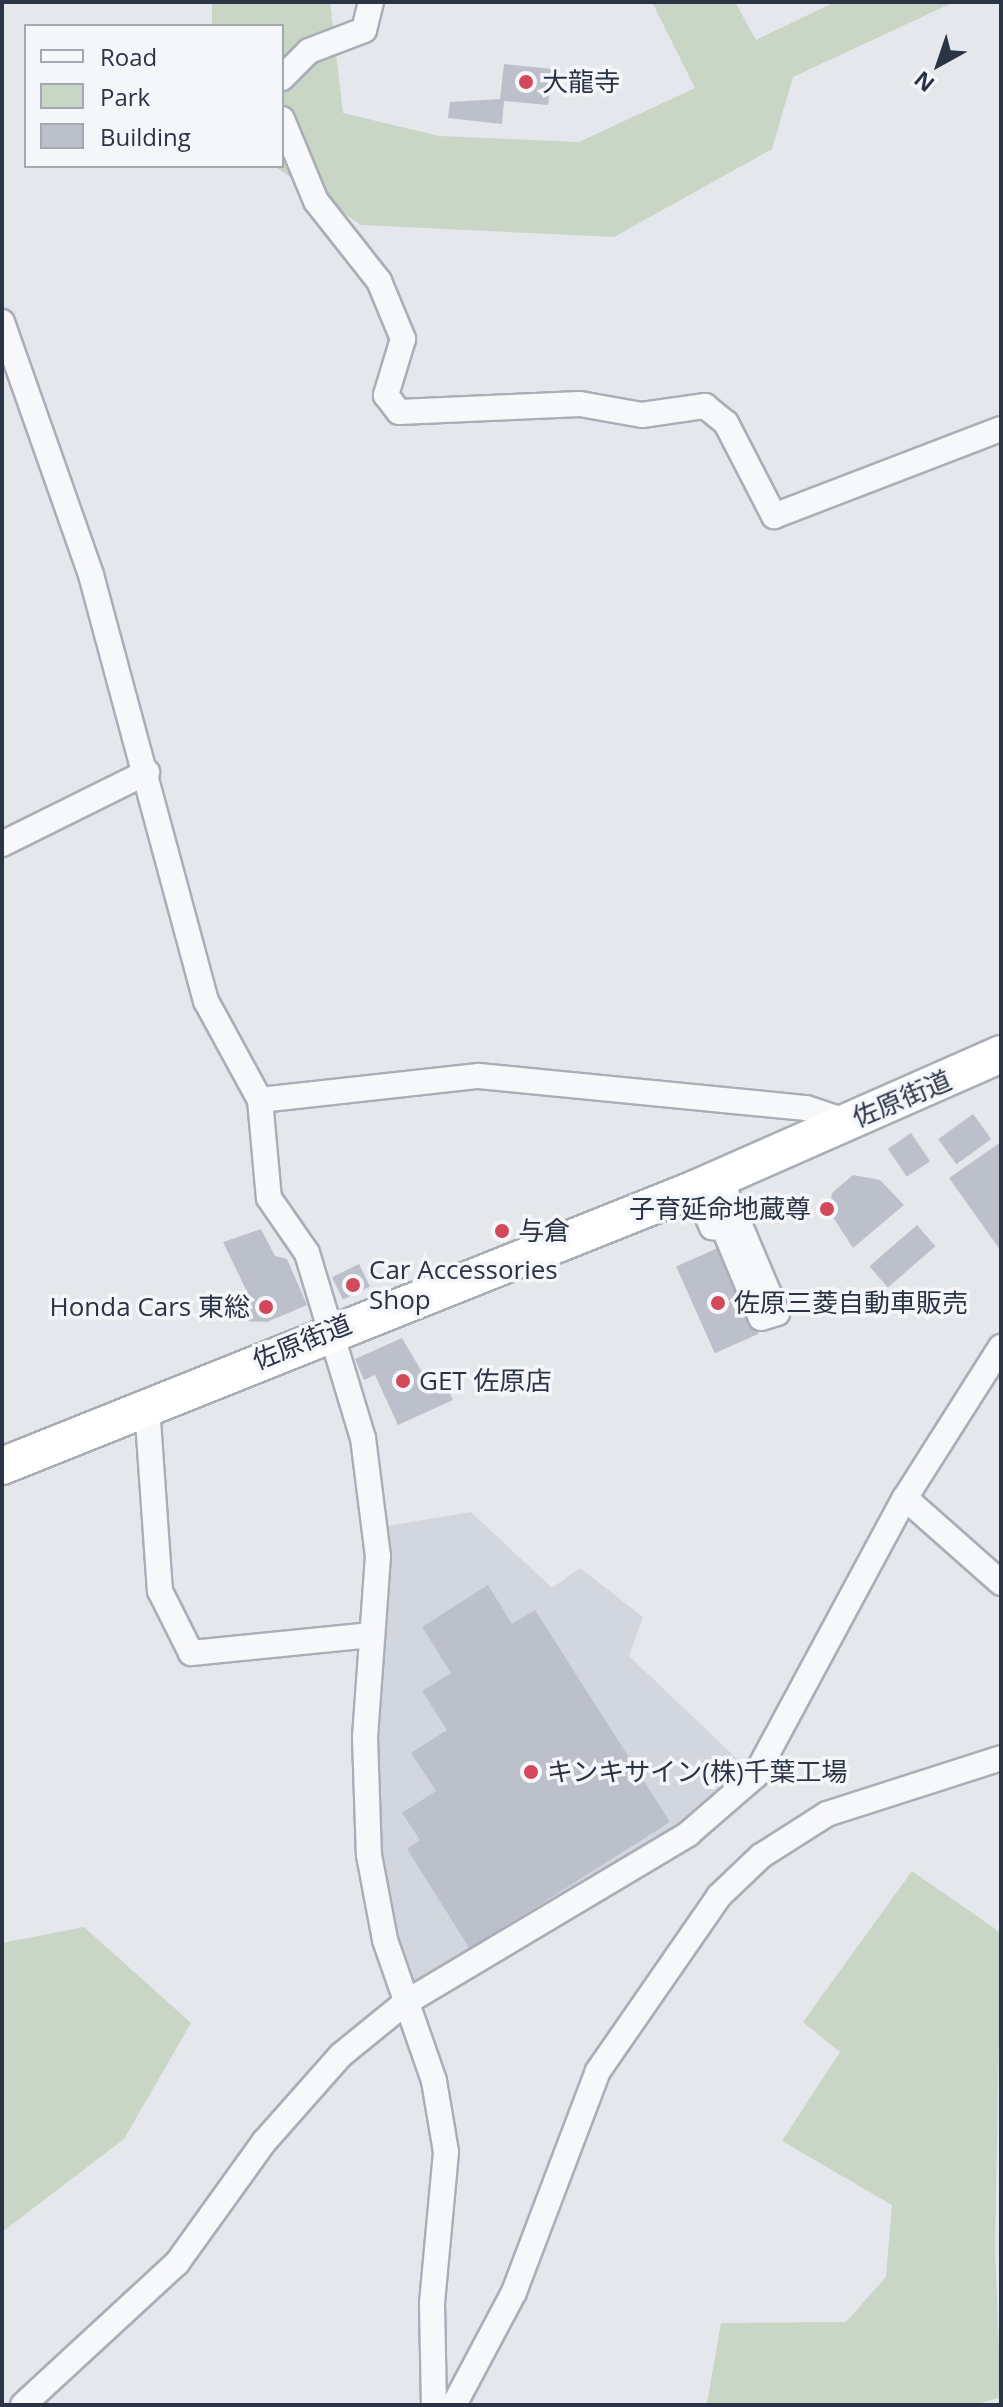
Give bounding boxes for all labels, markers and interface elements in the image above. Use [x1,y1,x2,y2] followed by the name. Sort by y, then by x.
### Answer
[24,24,284,168] legend
[899,24,979,104] north arrow
[100,40,157,73] text: Road
[907,65,940,100] text: N
[542,66,620,98] place label: 大龍寺
[517,73,535,91] marker: 大龍寺
[100,80,150,113] text: Park
[100,120,191,153] text: Building
[848,1064,956,1134] street label: 佐原街道
[629,1193,811,1225] place label: 子育延命地蔵尊
[818,1200,836,1218] marker: 子育延命地蔵尊
[518,1215,570,1247] place label: 与倉
[493,1222,511,1240] marker: 与倉
[369,1254,558,1316] place label: Car Accessories Shop
[344,1276,362,1294] marker: Car Accessories Shop
[734,1287,968,1319] place label: 佐原三菱自動車販売
[50,1291,250,1323] place label: Honda Cars 東総
[709,1294,727,1312] marker: 佐原三菱自動車販売
[257,1298,275,1316] marker: Honda Cars 東総
[248,1308,356,1376] street label: 佐原街道
[419,1365,551,1397] place label: GET 佐原店
[394,1372,412,1390] marker: GET 佐原店
[547,1756,848,1788] place label: キンキサイン(株)千葉工場
[522,1763,540,1781] marker: キンキサイン(株)千葉工場

